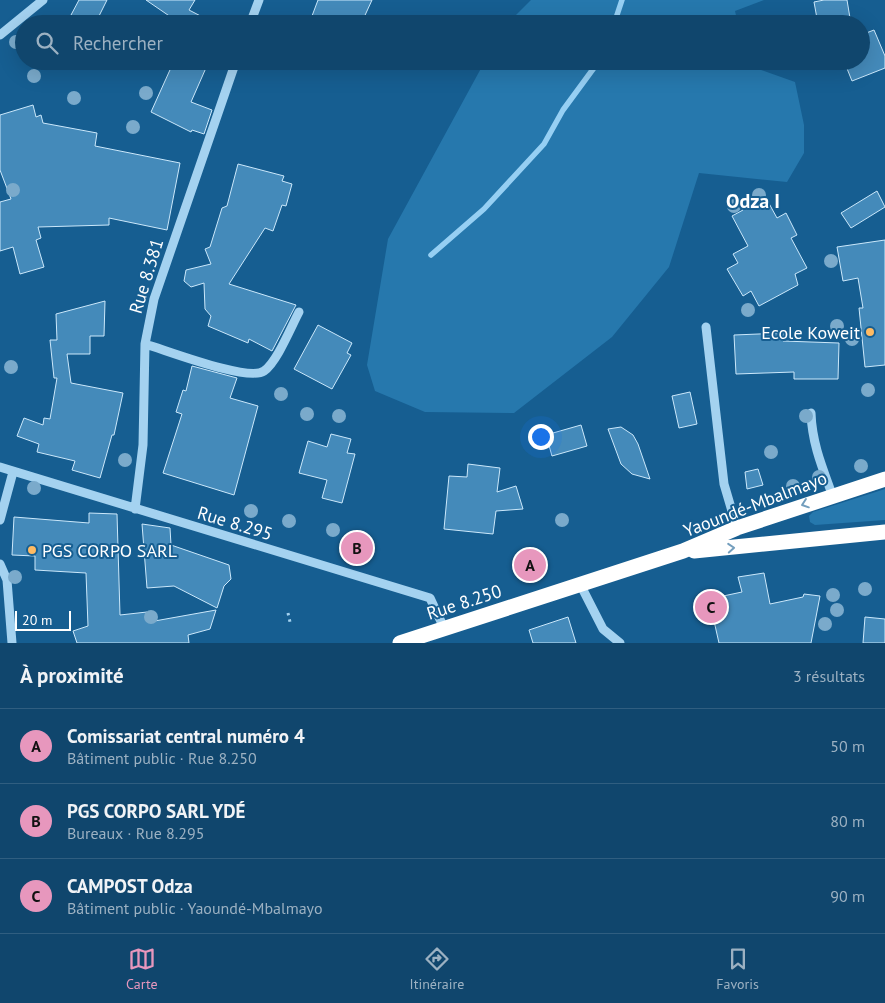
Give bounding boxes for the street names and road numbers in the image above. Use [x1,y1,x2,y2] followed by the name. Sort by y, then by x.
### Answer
[124,236,168,316] street label: Rue 8.381
[680,466,830,542] street label: Yaoundé-Mbalmayo
[195,501,275,545] street label: Rue 8.295
[424,579,504,625] street label: Rue 8.250

